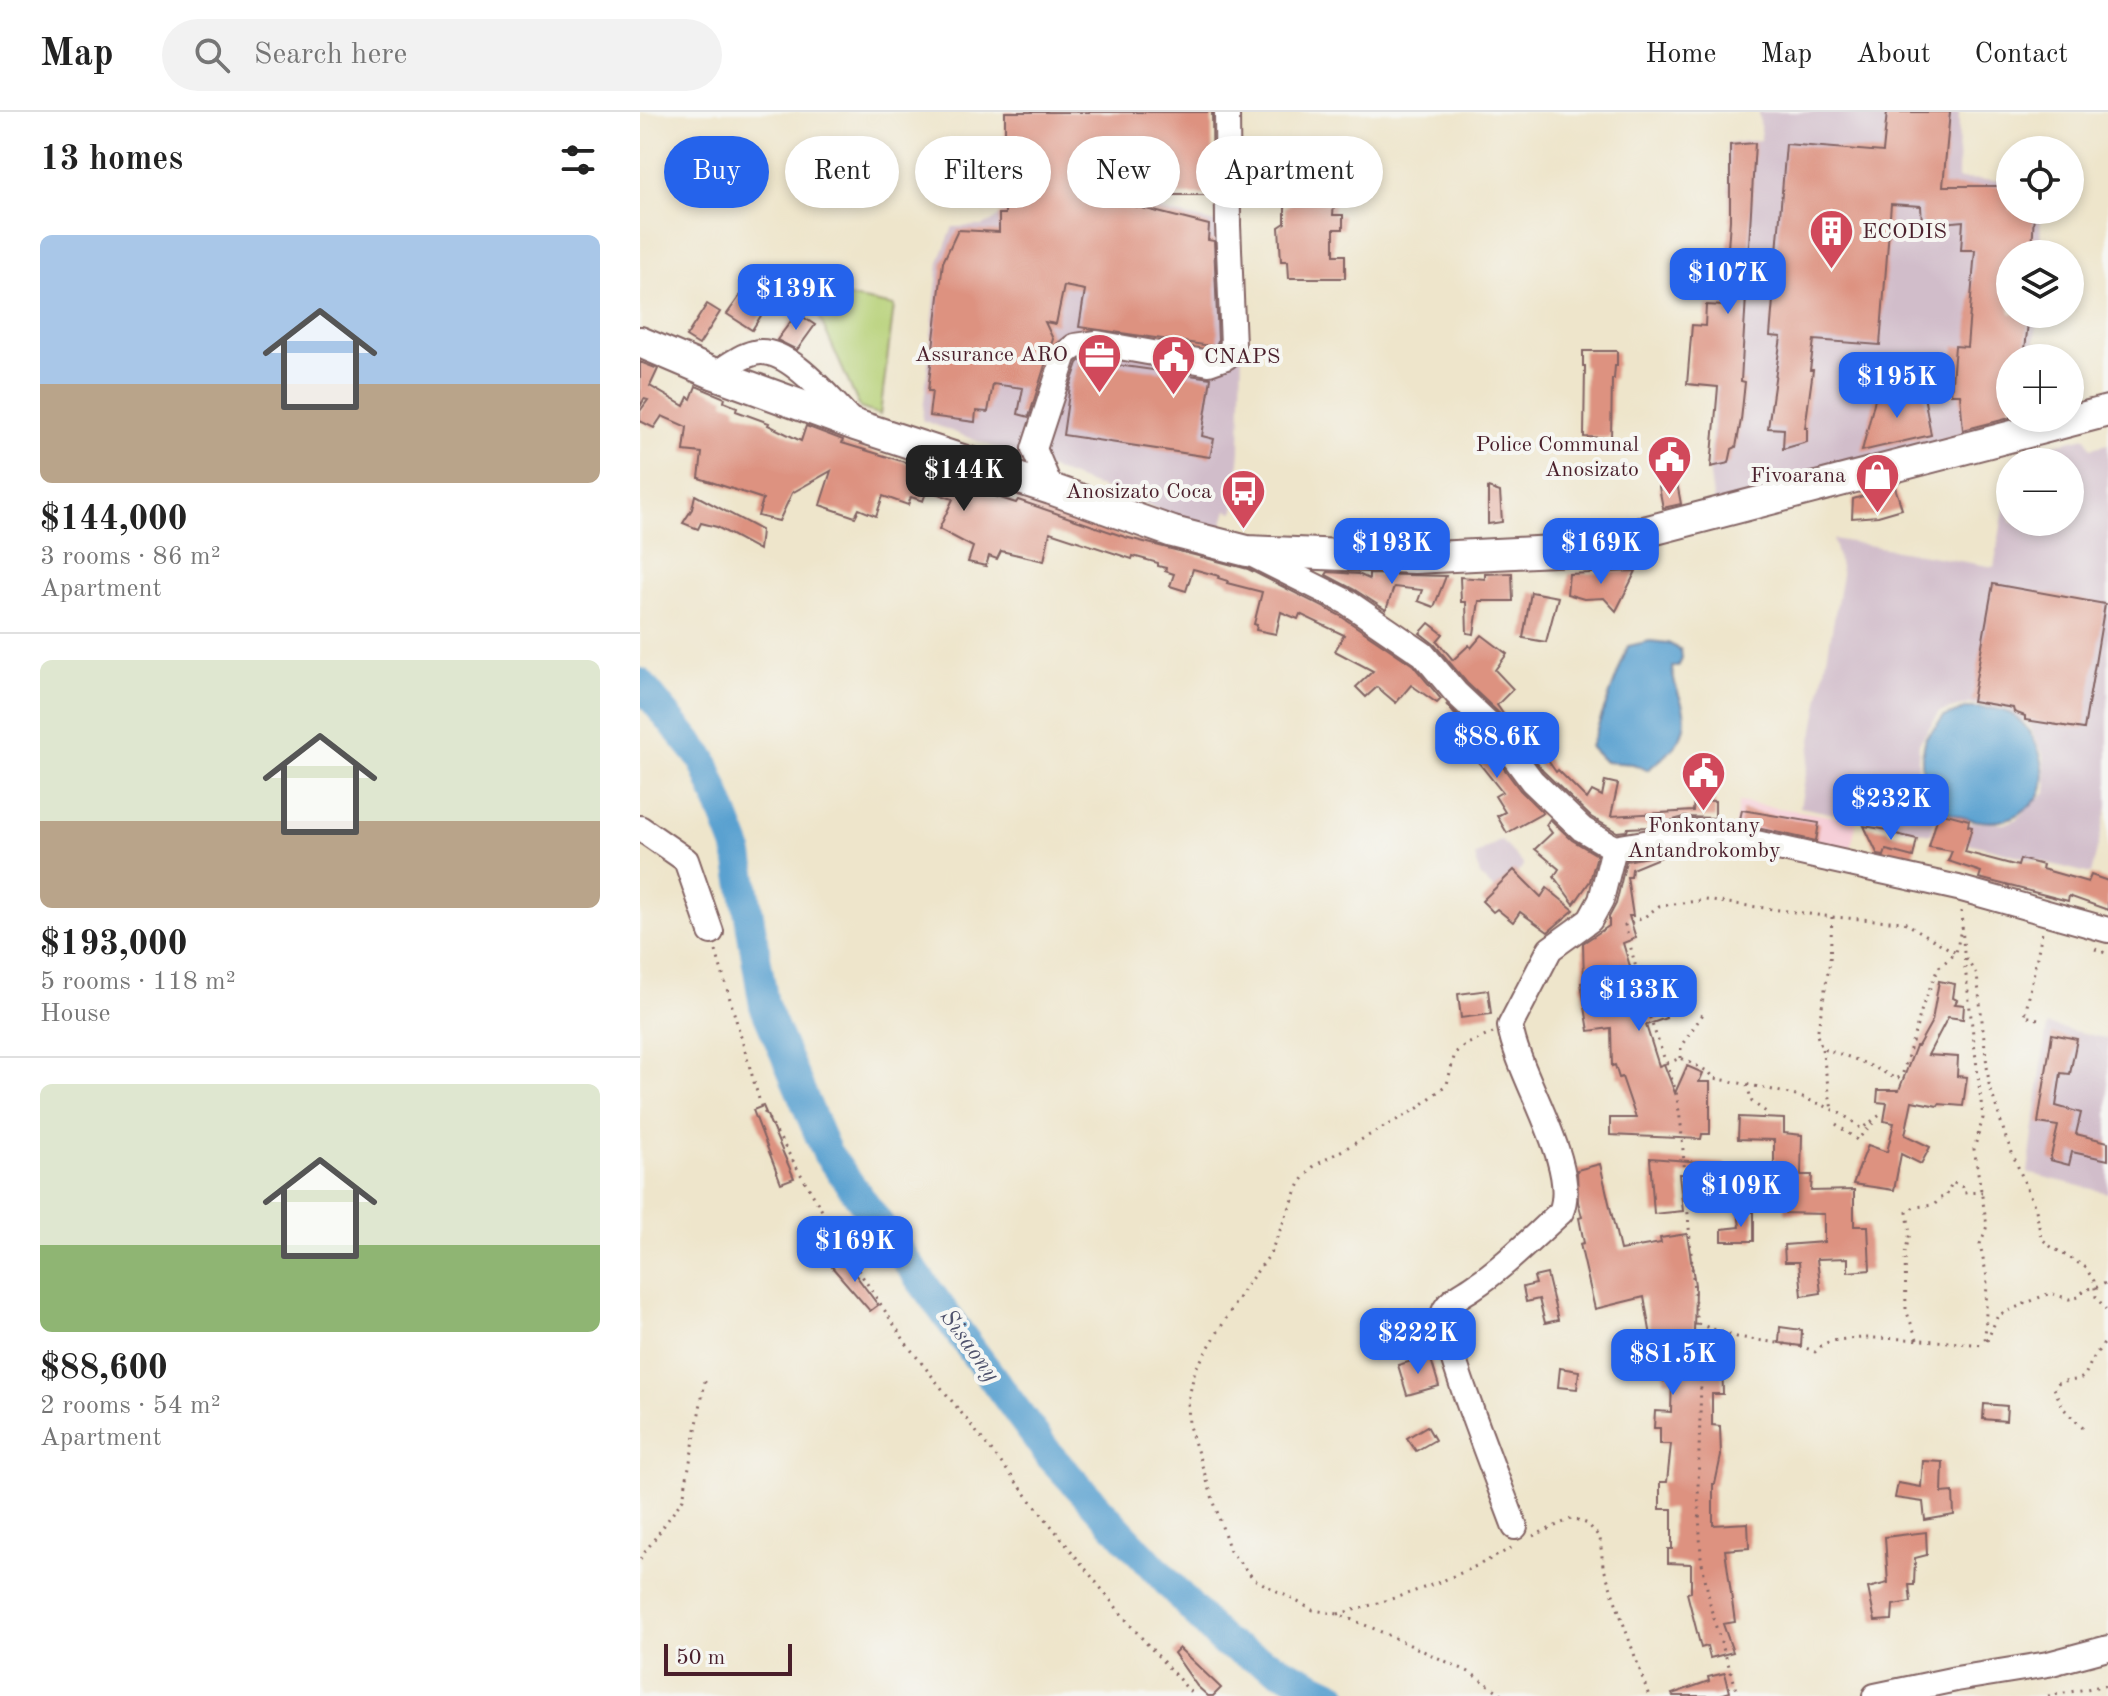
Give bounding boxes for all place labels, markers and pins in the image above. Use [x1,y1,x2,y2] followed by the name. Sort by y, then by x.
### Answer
[1807,208,1855,271] building icon: ECODIS
[1862,221,1947,243] place label: ECODIS
[1672,248,1784,316] pin: $107K
[740,264,852,332] pin: $139K
[1075,331,1123,394] office icon: Assurance ARO
[1149,333,1197,396] public building icon: CNAPS
[915,344,1068,366] place label: Assurance ARO
[1204,346,1280,368] place label: CNAPS
[1841,352,1953,420] pin: $195K
[1475,434,1639,481] place label: Police Communal Anosizato
[1646,434,1694,497] public building icon: Police Communal Anosizato
[908,445,1020,513] pin: $144K
[1853,452,1901,515] shop icon: Fivoarana
[1750,465,1846,487] place label: Fivoarana
[1219,468,1267,531] bus stop icon: Anosizato Coca
[1065,481,1212,503] place label: Anosizato Coca
[1336,518,1448,586] pin: $193K
[1545,518,1657,586] pin: $169K
[1432,712,1562,780] pin: $88.6K
[1680,749,1728,812] public building icon: Fonkontany Antandrokomby
[1835,774,1947,842] pin: $232K
[1627,815,1781,862] place label: Fonkontany Antandrokomby
[1583,965,1695,1033] pin: $133K
[1685,1161,1797,1229] pin: $109K
[799,1216,911,1284] pin: $169K
[1362,1308,1474,1376] pin: $222K
[1608,1329,1738,1397] pin: $81.5K

